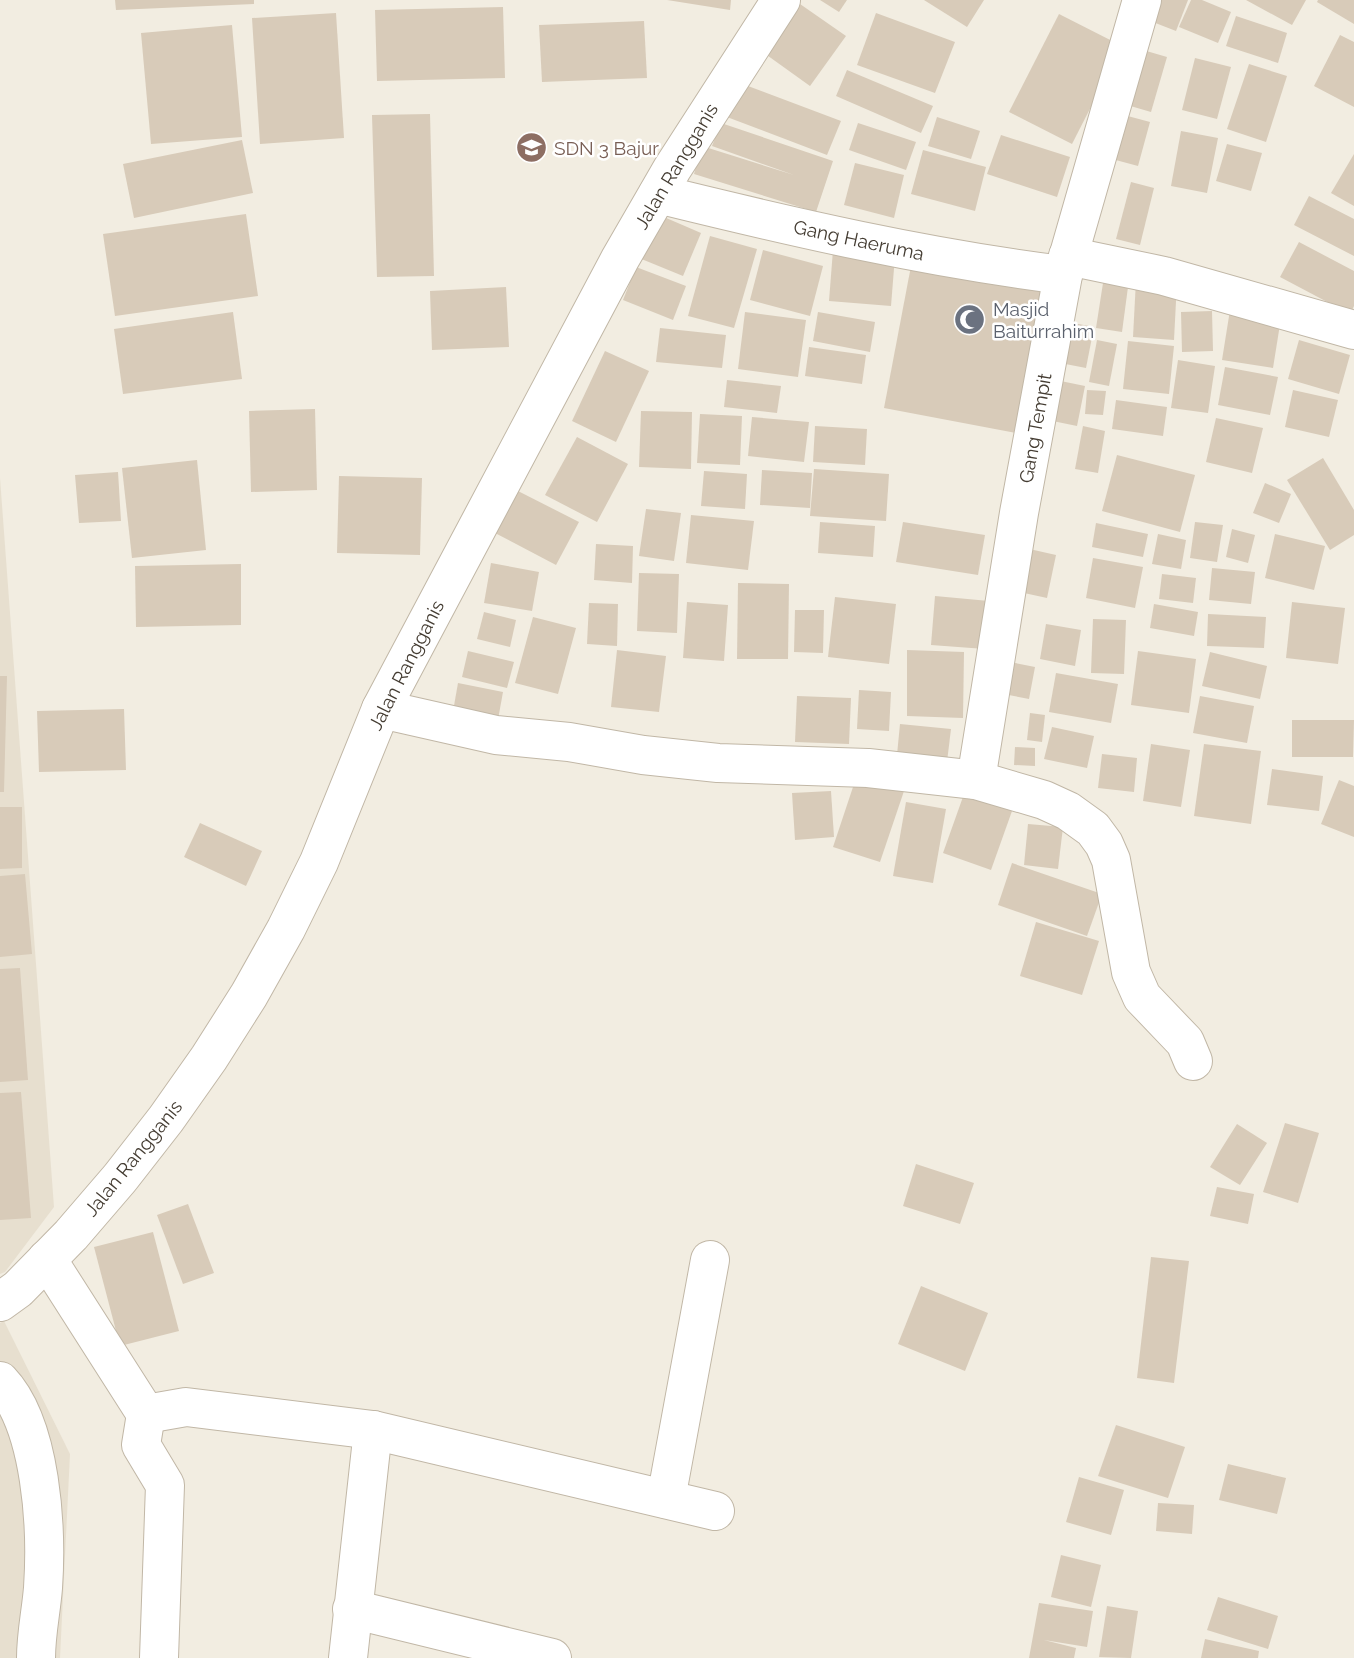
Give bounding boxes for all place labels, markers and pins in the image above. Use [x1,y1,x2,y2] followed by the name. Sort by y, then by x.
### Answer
[514,131,548,165] school or university icon: SDN 3 Bajur
[554,137,659,159] place label: SDN 3 Bajur
[993,298,1094,342] place label: Masjid Baiturrahim
[953,303,987,337] mosque icon: Masjid Baiturrahim

